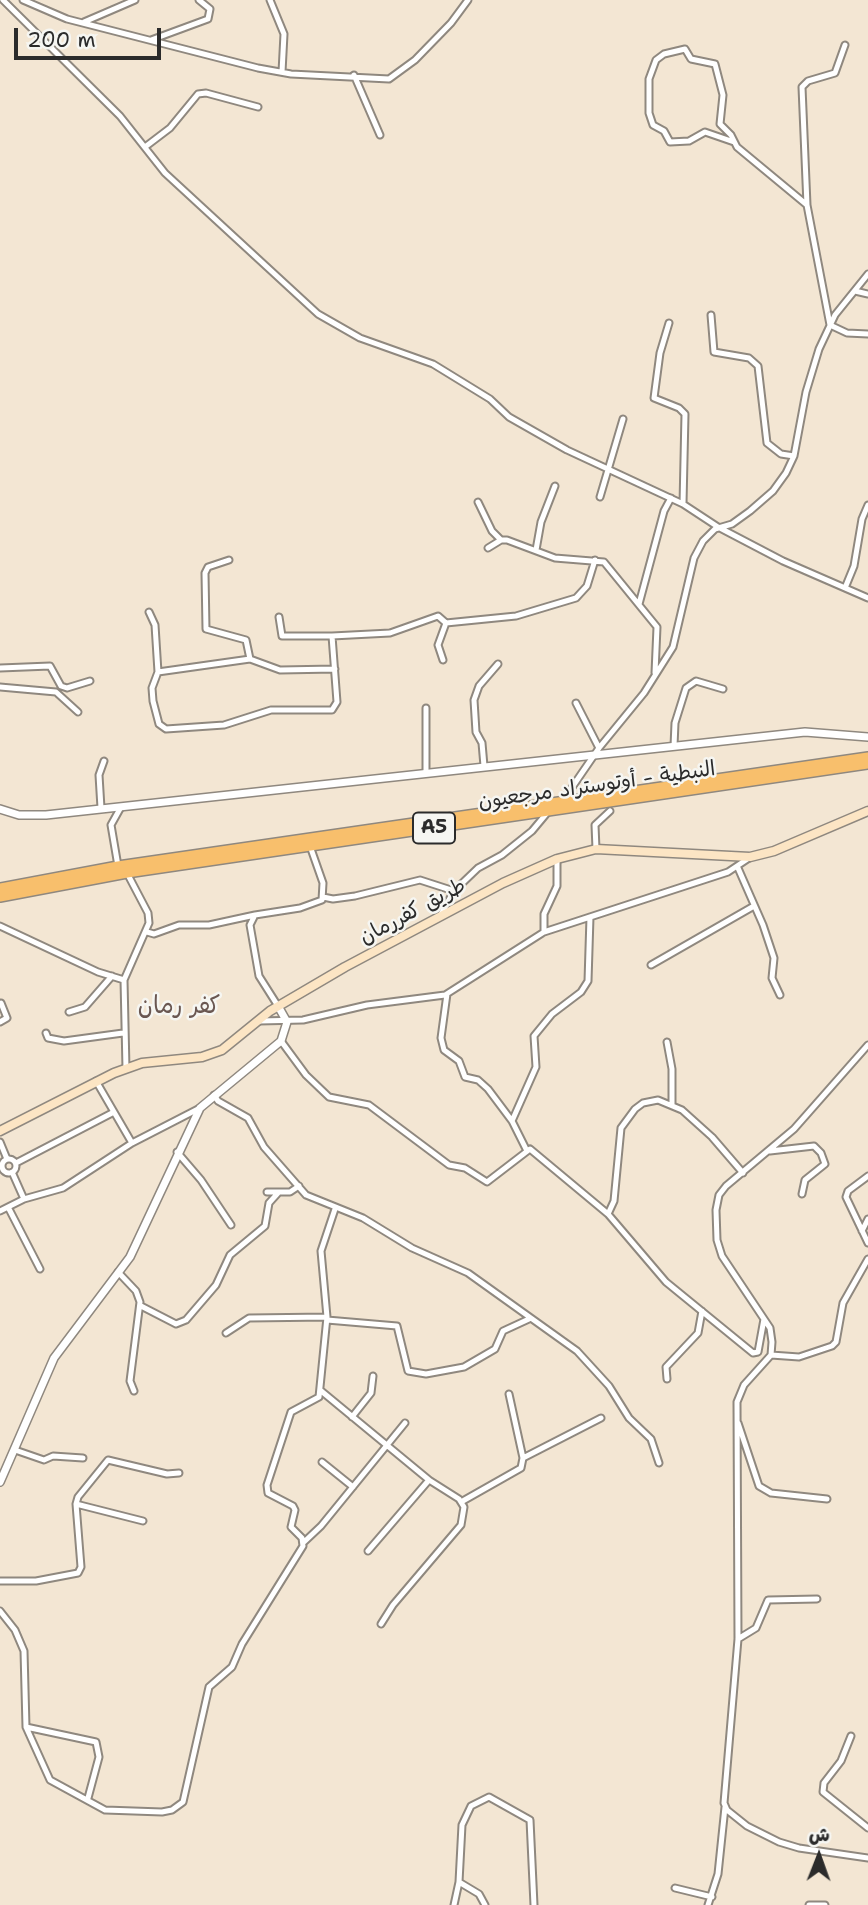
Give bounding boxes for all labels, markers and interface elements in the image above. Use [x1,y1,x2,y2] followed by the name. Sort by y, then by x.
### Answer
[18,14,164,58] scale bar
[27,26,96,54] text: 200 m
[477,757,717,815] street label: النبطية - أوتوستراد مرجعيون
[413,813,455,844] road number: A5
[356,873,470,951] street label: طريق كفررمان
[138,993,220,1021] district label: كفر رمان
[784,1821,854,1891] north arrow
[809,1822,830,1847] text: ش

